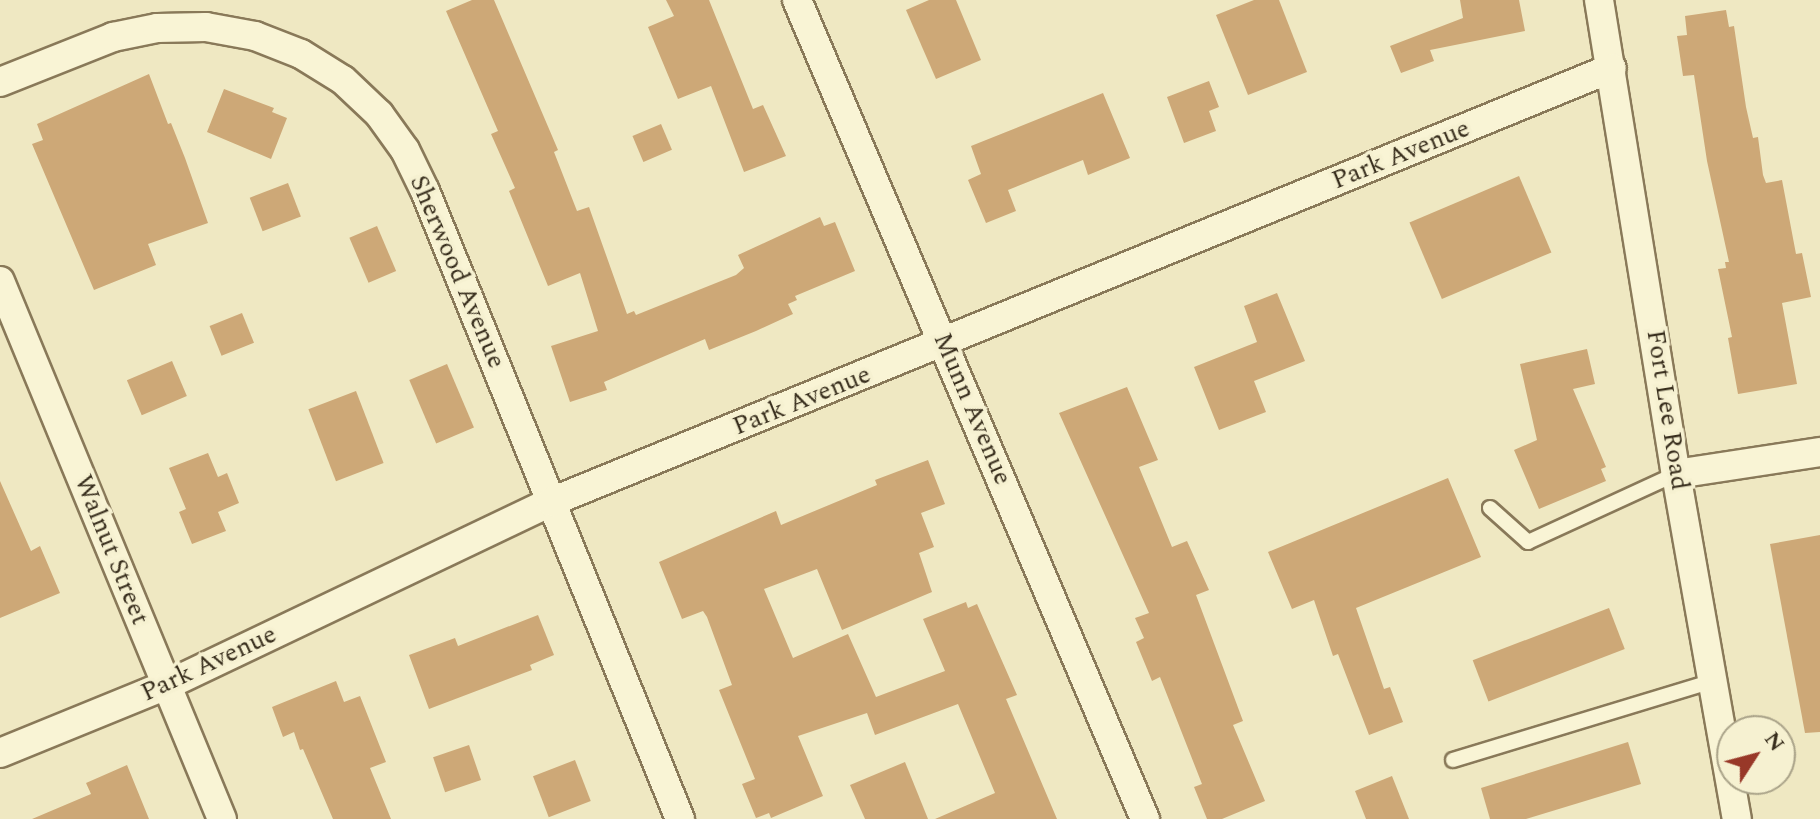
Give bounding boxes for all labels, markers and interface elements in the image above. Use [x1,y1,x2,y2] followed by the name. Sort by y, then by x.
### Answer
[1328,113,1474,197] street label: Park Avenue
[402,171,512,373] street label: Sherwood Avenue
[926,328,1018,490] street label: Munn Avenue
[1639,328,1695,492] street label: Fort Lee Road
[729,359,875,443] street label: Park Avenue
[67,471,155,629] street label: Walnut Street
[136,619,282,709] street label: Park Avenue
[1716,715,1796,795] north arrow
[1756,725,1793,759] text: N

